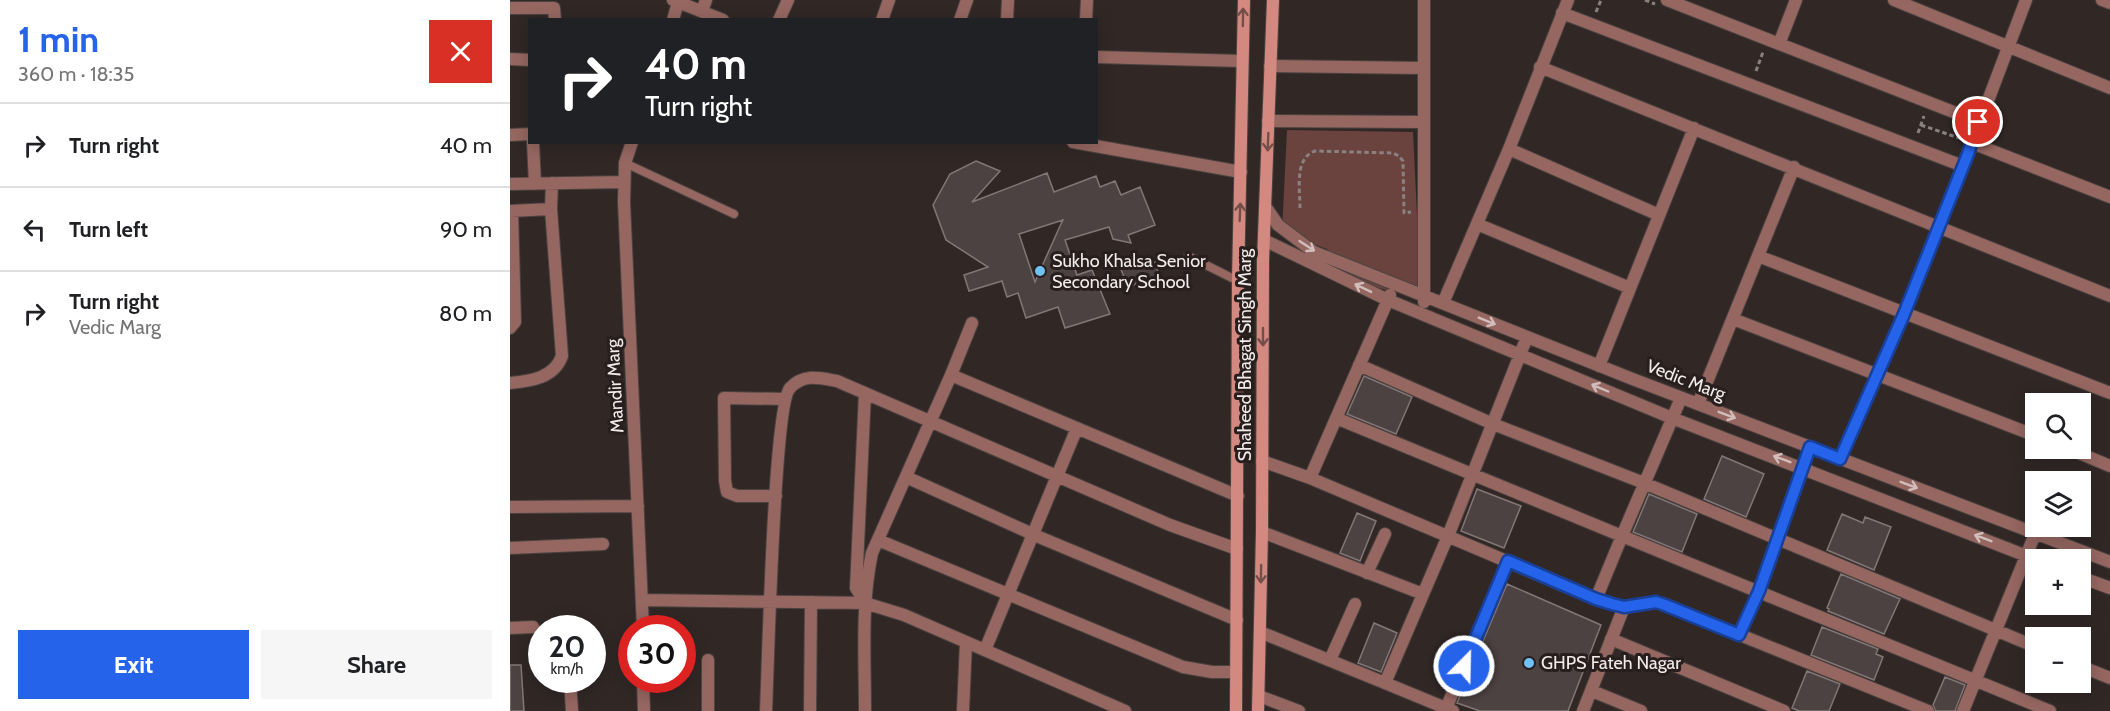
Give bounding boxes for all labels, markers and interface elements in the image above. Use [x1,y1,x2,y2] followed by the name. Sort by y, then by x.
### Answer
[1238,7,1249,27] one-way arrow
[18,17,99,61] text: 1 min
[429,20,492,83] button: close
[645,38,747,90] text: 40 m
[546,42,624,120] icon: right
[18,62,134,86] text: 360 m · 18:35
[645,90,752,123] text: Turn right
[1952,96,2003,147] pin
[1961,105,1994,138] icon: arrive
[18,129,51,162] icon: right
[69,132,159,159] text: Turn right
[440,132,492,159] text: 40 m
[1262,132,1273,152] one-way arrow
[1234,202,1246,222] one-way arrow
[18,213,51,246] icon: left
[69,216,148,243] text: Turn left
[440,216,492,243] text: 90 m
[1298,241,1315,253] one-way arrow
[1234,248,1256,461] street label: Shaheed Bhagat Singh Marg
[1052,250,1206,293] place label: Sukho Khalsa Senior Secondary School
[1033,264,1047,278] marker: Sukho Khalsa Senior Secondary School
[1354,282,1372,294] one-way arrow
[69,288,159,315] text: Turn right
[18,297,51,330] icon: right
[439,300,492,327] text: 80 m
[69,315,161,339] text: Vedic Marg
[1477,316,1496,327] one-way arrow
[1257,327,1268,347] one-way arrow
[601,337,628,434] street label: Mandir Marg
[1643,355,1730,405] street label: Vedic Marg
[1592,382,1610,393] one-way arrow
[2025,393,2091,693] map controls
[2025,393,2091,459] button: search
[1717,411,1736,422] one-way arrow
[1773,453,1792,464] one-way arrow
[2025,471,2091,537] button: layers
[1899,480,1918,491] one-way arrow
[1974,532,1993,543] one-way arrow
[2025,549,2091,615] button: +
[1255,564,1267,584] one-way arrow
[618,615,696,693] speed limit sign: 30
[2025,627,2091,693] button: −
[548,628,586,665] text: 20
[18,630,249,699] button: Exit
[261,630,492,699] button: Share
[1432,634,1496,698] position arrow
[1541,652,1681,674] place label: GHPS Fateh Nagar
[1522,656,1536,670] marker: GHPS Fateh Nagar
[551,660,583,678] text: km/h

